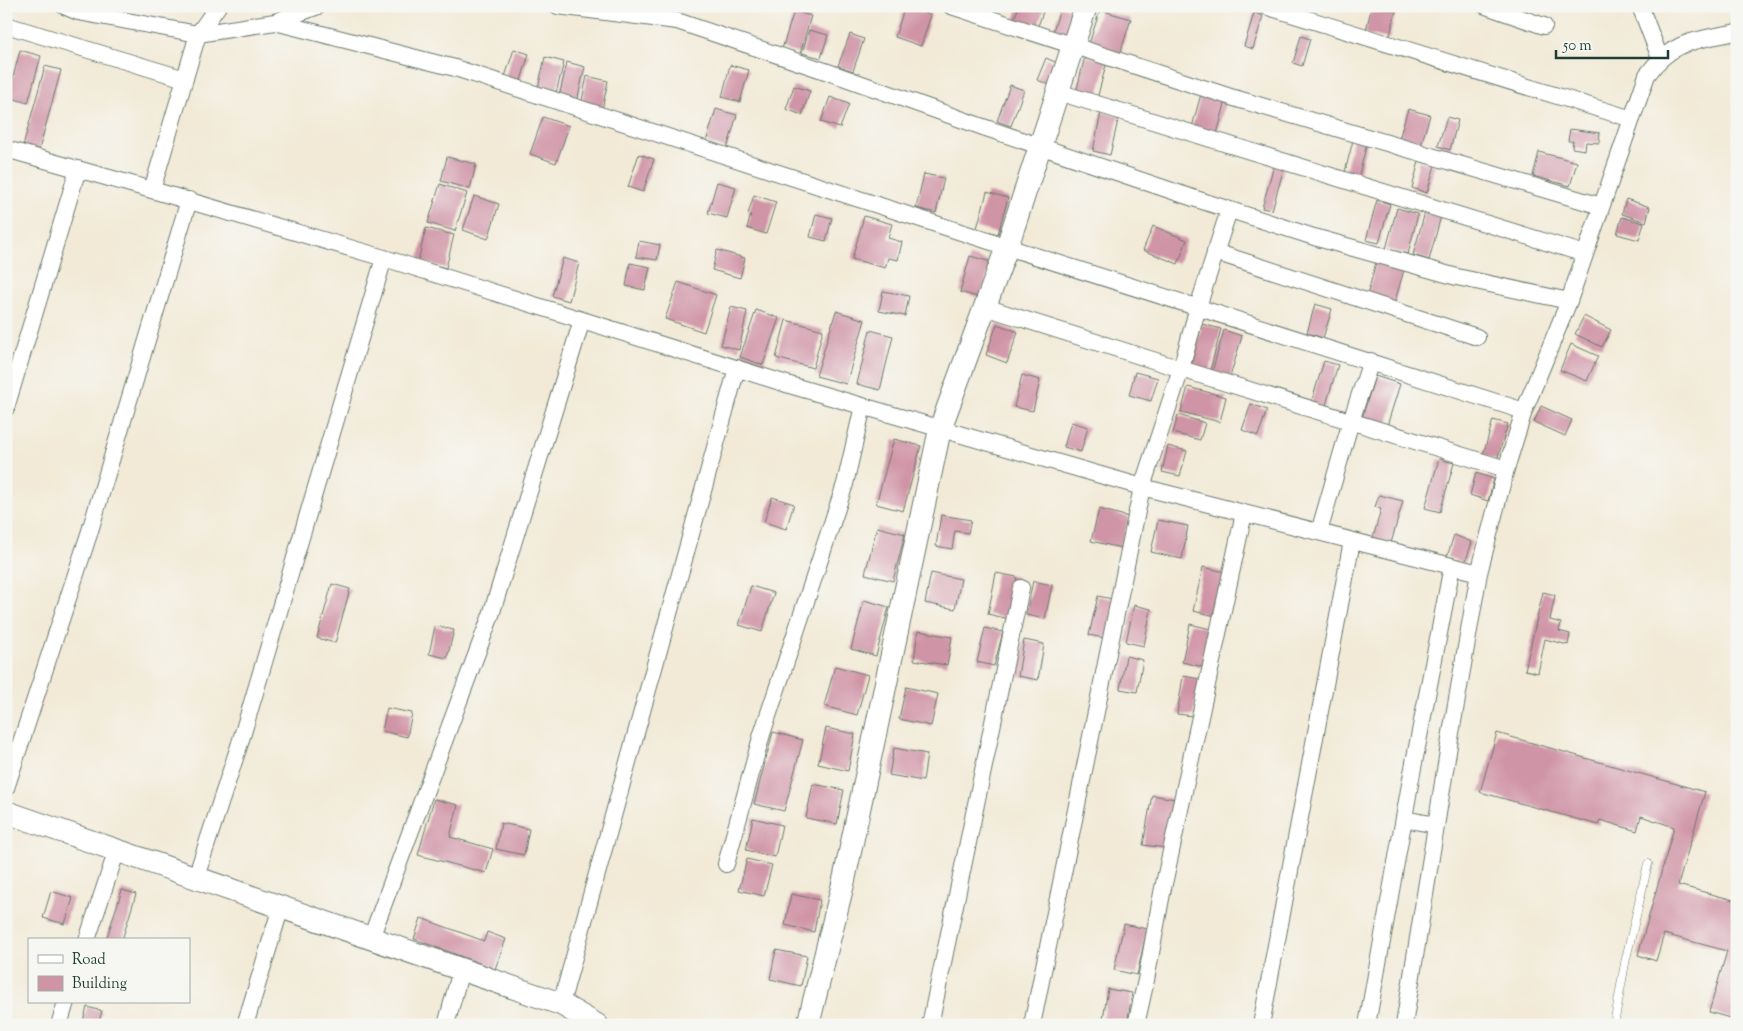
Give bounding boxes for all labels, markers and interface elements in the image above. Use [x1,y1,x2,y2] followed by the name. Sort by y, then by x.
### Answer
[1556,28,1668,60] scale bar
[1562,36,1592,57] text: 50 m
[28,938,190,1004] legend
[72,950,106,971] text: Road
[72,974,127,995] text: Building

